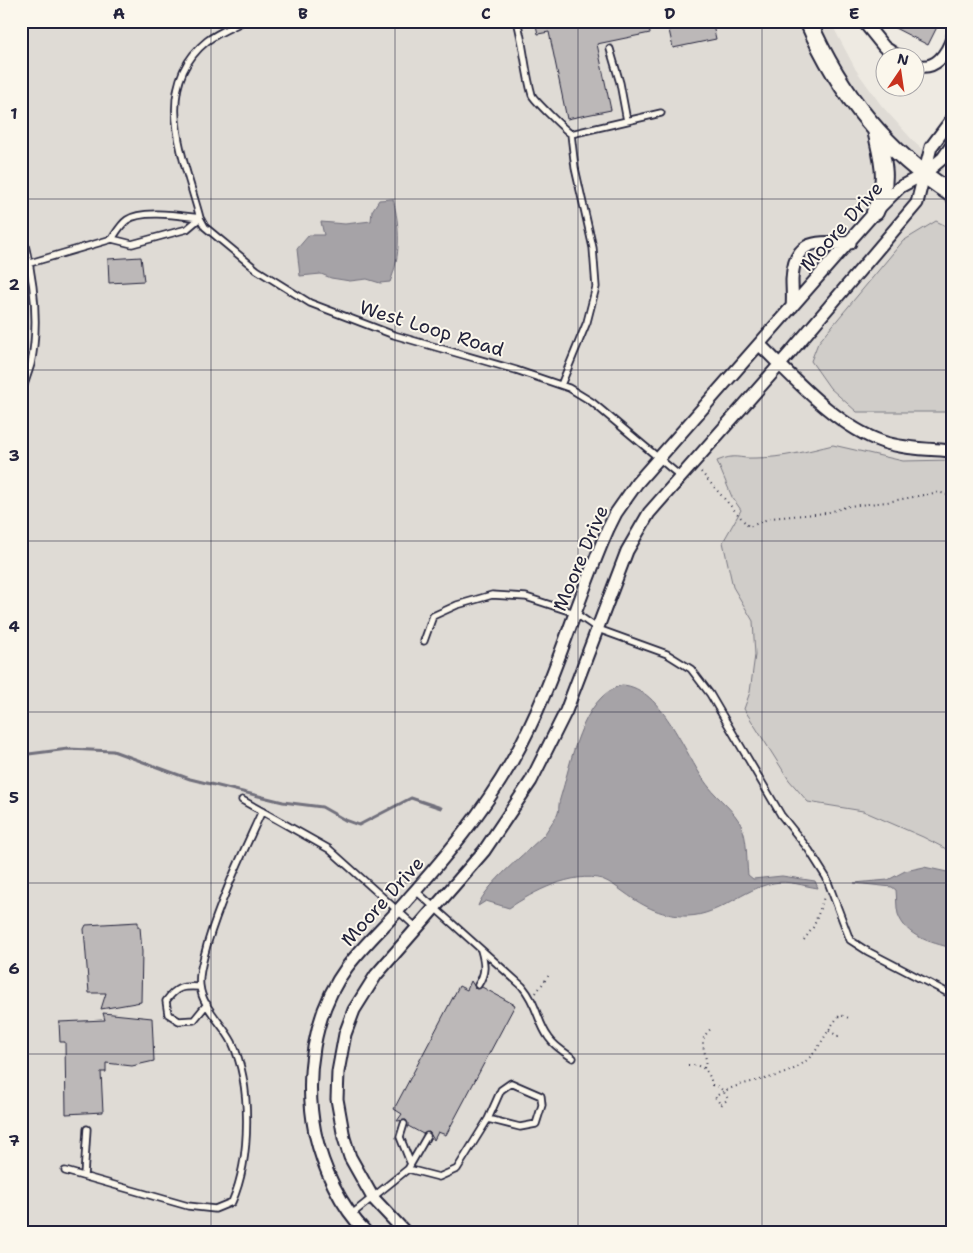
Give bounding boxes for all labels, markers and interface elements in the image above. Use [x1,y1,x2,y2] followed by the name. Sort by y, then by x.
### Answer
[113,3,125,24] text: A
[298,3,308,24] text: B
[481,3,491,24] text: C
[664,3,676,24] text: D
[849,3,859,24] text: E
[876,48,926,98] north arrow
[895,49,910,69] text: N
[10,103,18,124] text: 1
[794,176,888,277] street label: Moore Drive
[8,274,20,295] text: 2
[357,295,507,362] street label: West Loop Road
[8,445,20,466] text: 3
[547,501,614,615] street label: Moore Drive
[8,616,20,637] text: 4
[9,787,19,808] text: 5
[335,851,429,952] street label: Moore Drive
[8,958,20,979] text: 6
[8,1130,20,1151] text: 7

